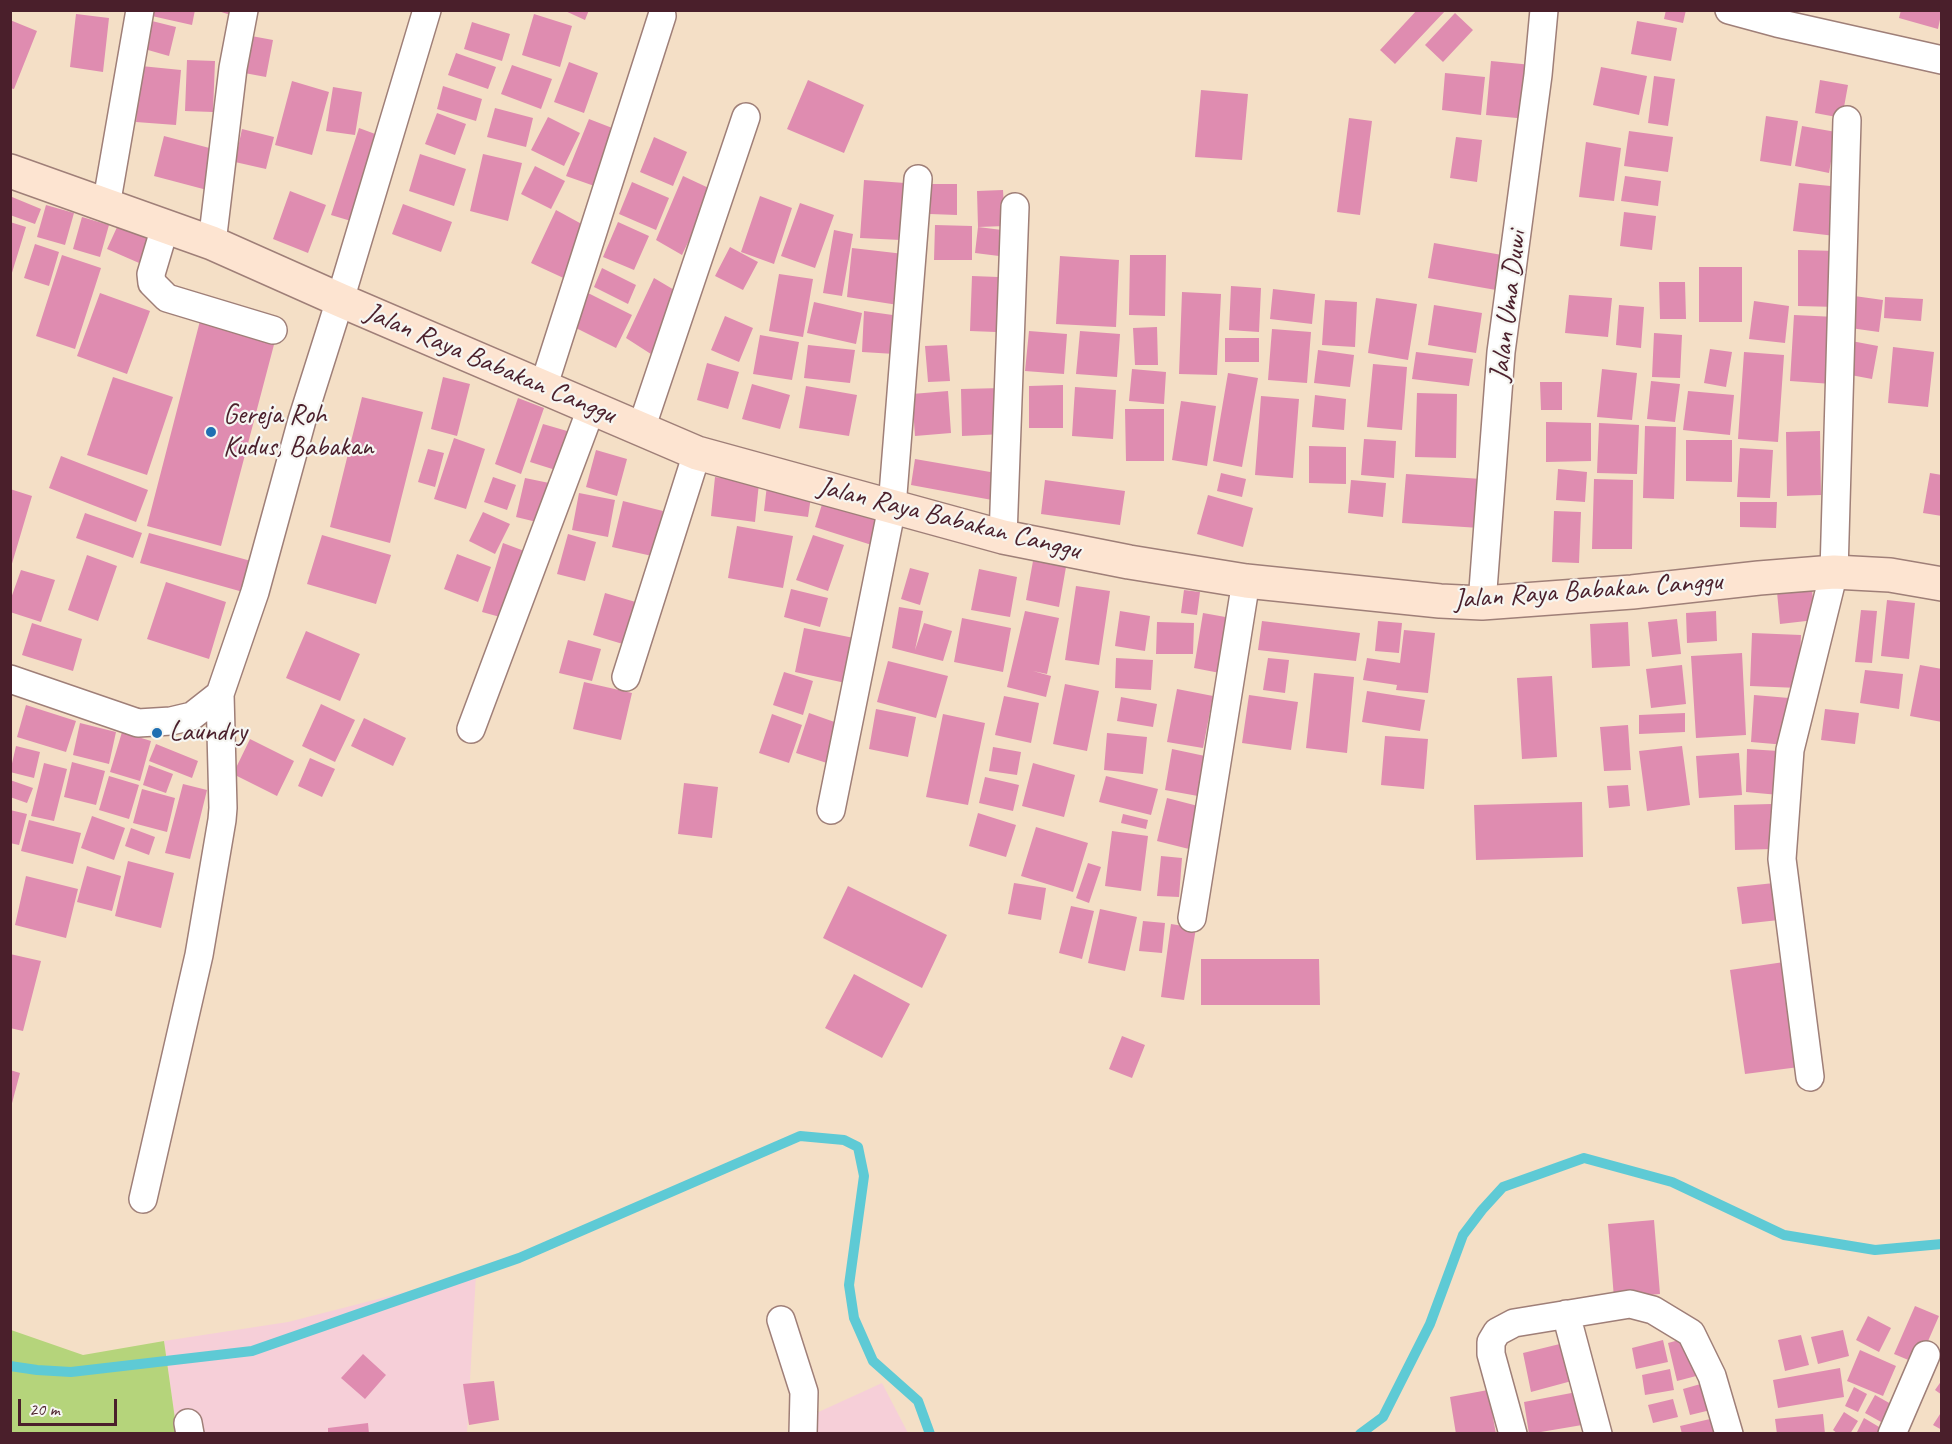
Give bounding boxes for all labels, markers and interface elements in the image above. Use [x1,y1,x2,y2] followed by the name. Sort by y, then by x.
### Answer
[1483,229,1535,383] street label: Jalan Uma Duwi
[359,296,621,432] street label: Jalan Raya Babakan Canggu
[223,399,373,465] place label: Gereja Roh Kudus, Babakan
[204,425,218,439] marker: Gereja Roh Kudus, Babakan
[814,470,1084,568] street label: Jalan Raya Babakan Canggu
[1452,565,1724,617] street label: Jalan Raya Babakan Canggu
[169,716,247,750] place label: Laundry
[150,726,164,740] marker: Laundry
[21,1387,120,1425] scale bar
[29,1398,60,1420] text: 20 m

